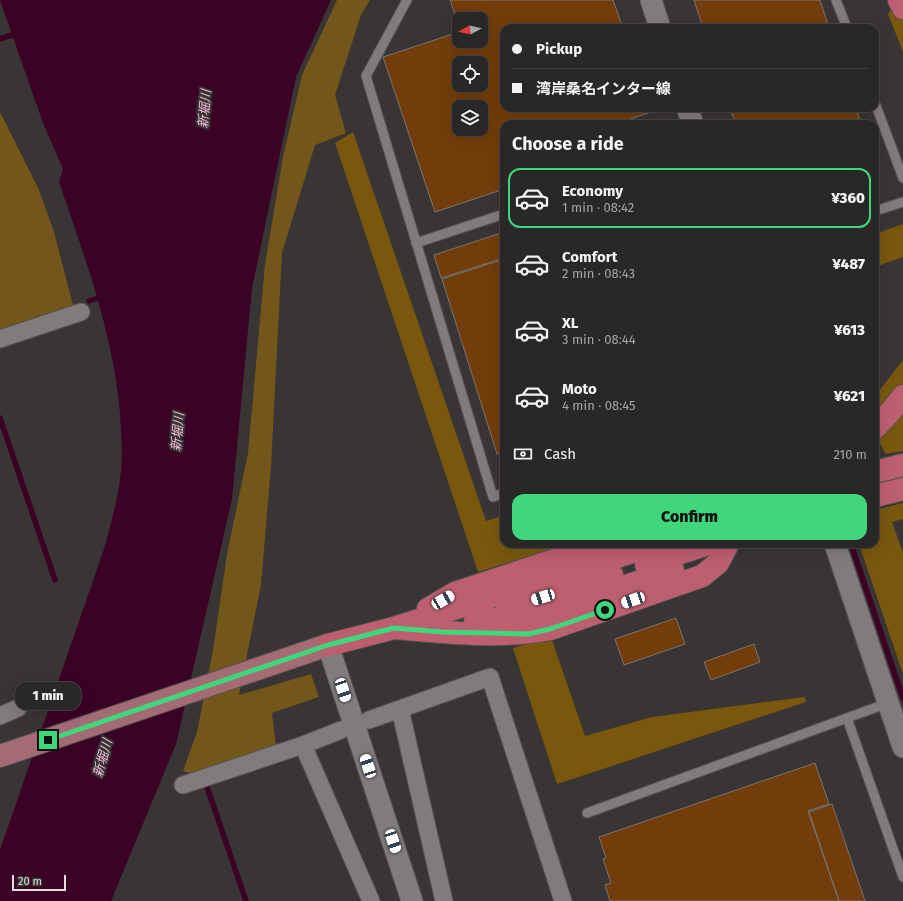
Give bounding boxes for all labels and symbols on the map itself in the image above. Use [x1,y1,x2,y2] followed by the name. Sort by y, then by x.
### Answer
[452,12,488,48] north arrow
[195,87,214,129] water label: 新堀川
[168,410,187,452] water label: 新堀川
[530,588,556,606] car
[430,589,456,611] car
[620,590,646,610] car
[596,601,614,619] route start
[334,677,352,703] car
[15,682,81,710] callout: 1 min
[39,731,57,749] route end
[90,735,116,779] water label: 新堀川
[359,753,377,779] car
[384,828,402,854] car
[12,873,66,892] scale bar

